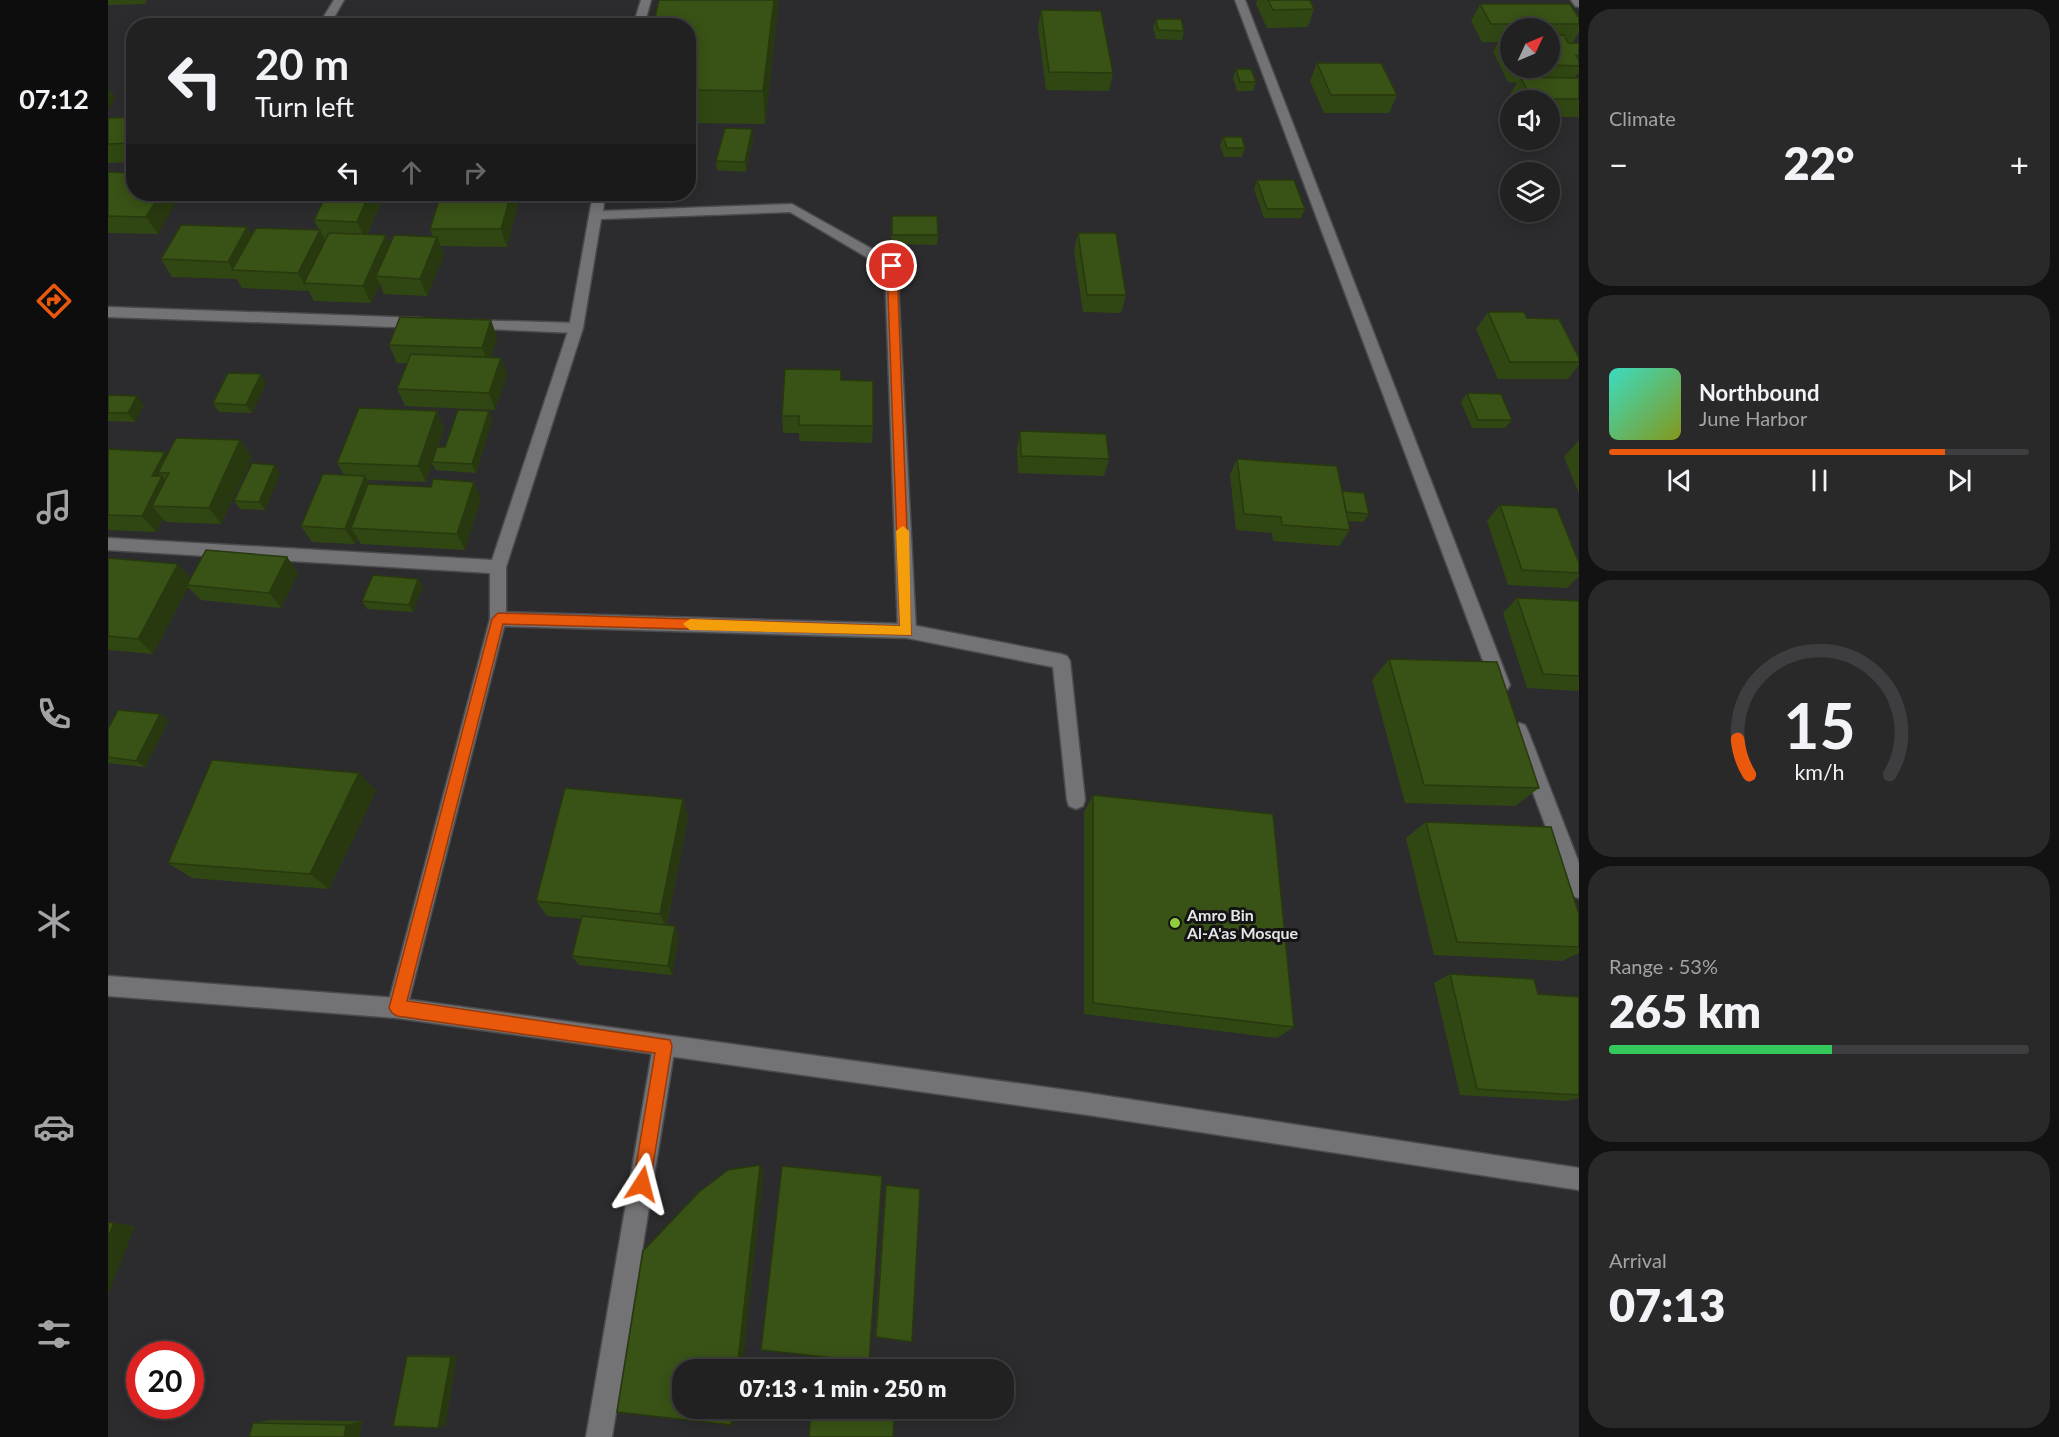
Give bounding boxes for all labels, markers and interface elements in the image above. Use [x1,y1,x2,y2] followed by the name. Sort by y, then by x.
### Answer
[1500,18,1560,78] north arrow
[1500,18,1560,222] map controls
[255,39,349,89] text: 20 m
[156,42,234,120] icon: left
[19,82,89,115] text: 07:12
[255,90,354,123] text: Turn left
[1500,90,1560,150] button: sound
[1609,106,1676,130] text: Climate
[1784,136,1854,190] text: 22°
[1609,144,1628,184] text: −
[2010,144,2029,184] text: +
[332,156,365,189] icon: left
[395,156,428,189] icon: ahead
[458,156,491,189] icon: right
[1500,162,1560,222] button: layers
[866,240,917,291] pin
[875,249,908,282] icon: arrive
[33,280,75,322] icon: directions
[1699,379,1819,406] text: Northbound
[1699,406,1807,430] text: June Harbor
[1663,464,1696,497] icon: previous
[1803,464,1836,497] icon: pause
[1943,464,1976,497] icon: next
[33,486,75,528] icon: music
[1783,688,1855,763] text: 15
[33,693,75,735] icon: phone
[1794,760,1844,786] text: km/h
[33,900,75,942] icon: climate
[1186,905,1299,942] place label: Amro Bin Al-A'as Mosque
[1168,916,1182,930] marker: Amro Bin Al-A'as Mosque
[1609,954,1718,978] text: Range · 53%
[1609,984,1761,1038] text: 265 km
[33,1106,75,1148] icon: car
[610,1152,674,1216] position arrow
[1609,1248,1667,1272] text: Arrival
[1609,1278,1725,1332] text: 07:13
[33,1313,75,1355] icon: filters
[126,1341,204,1419] speed limit sign: 20
[740,1375,946,1402] text: 07:13 · 1 min · 250 m

